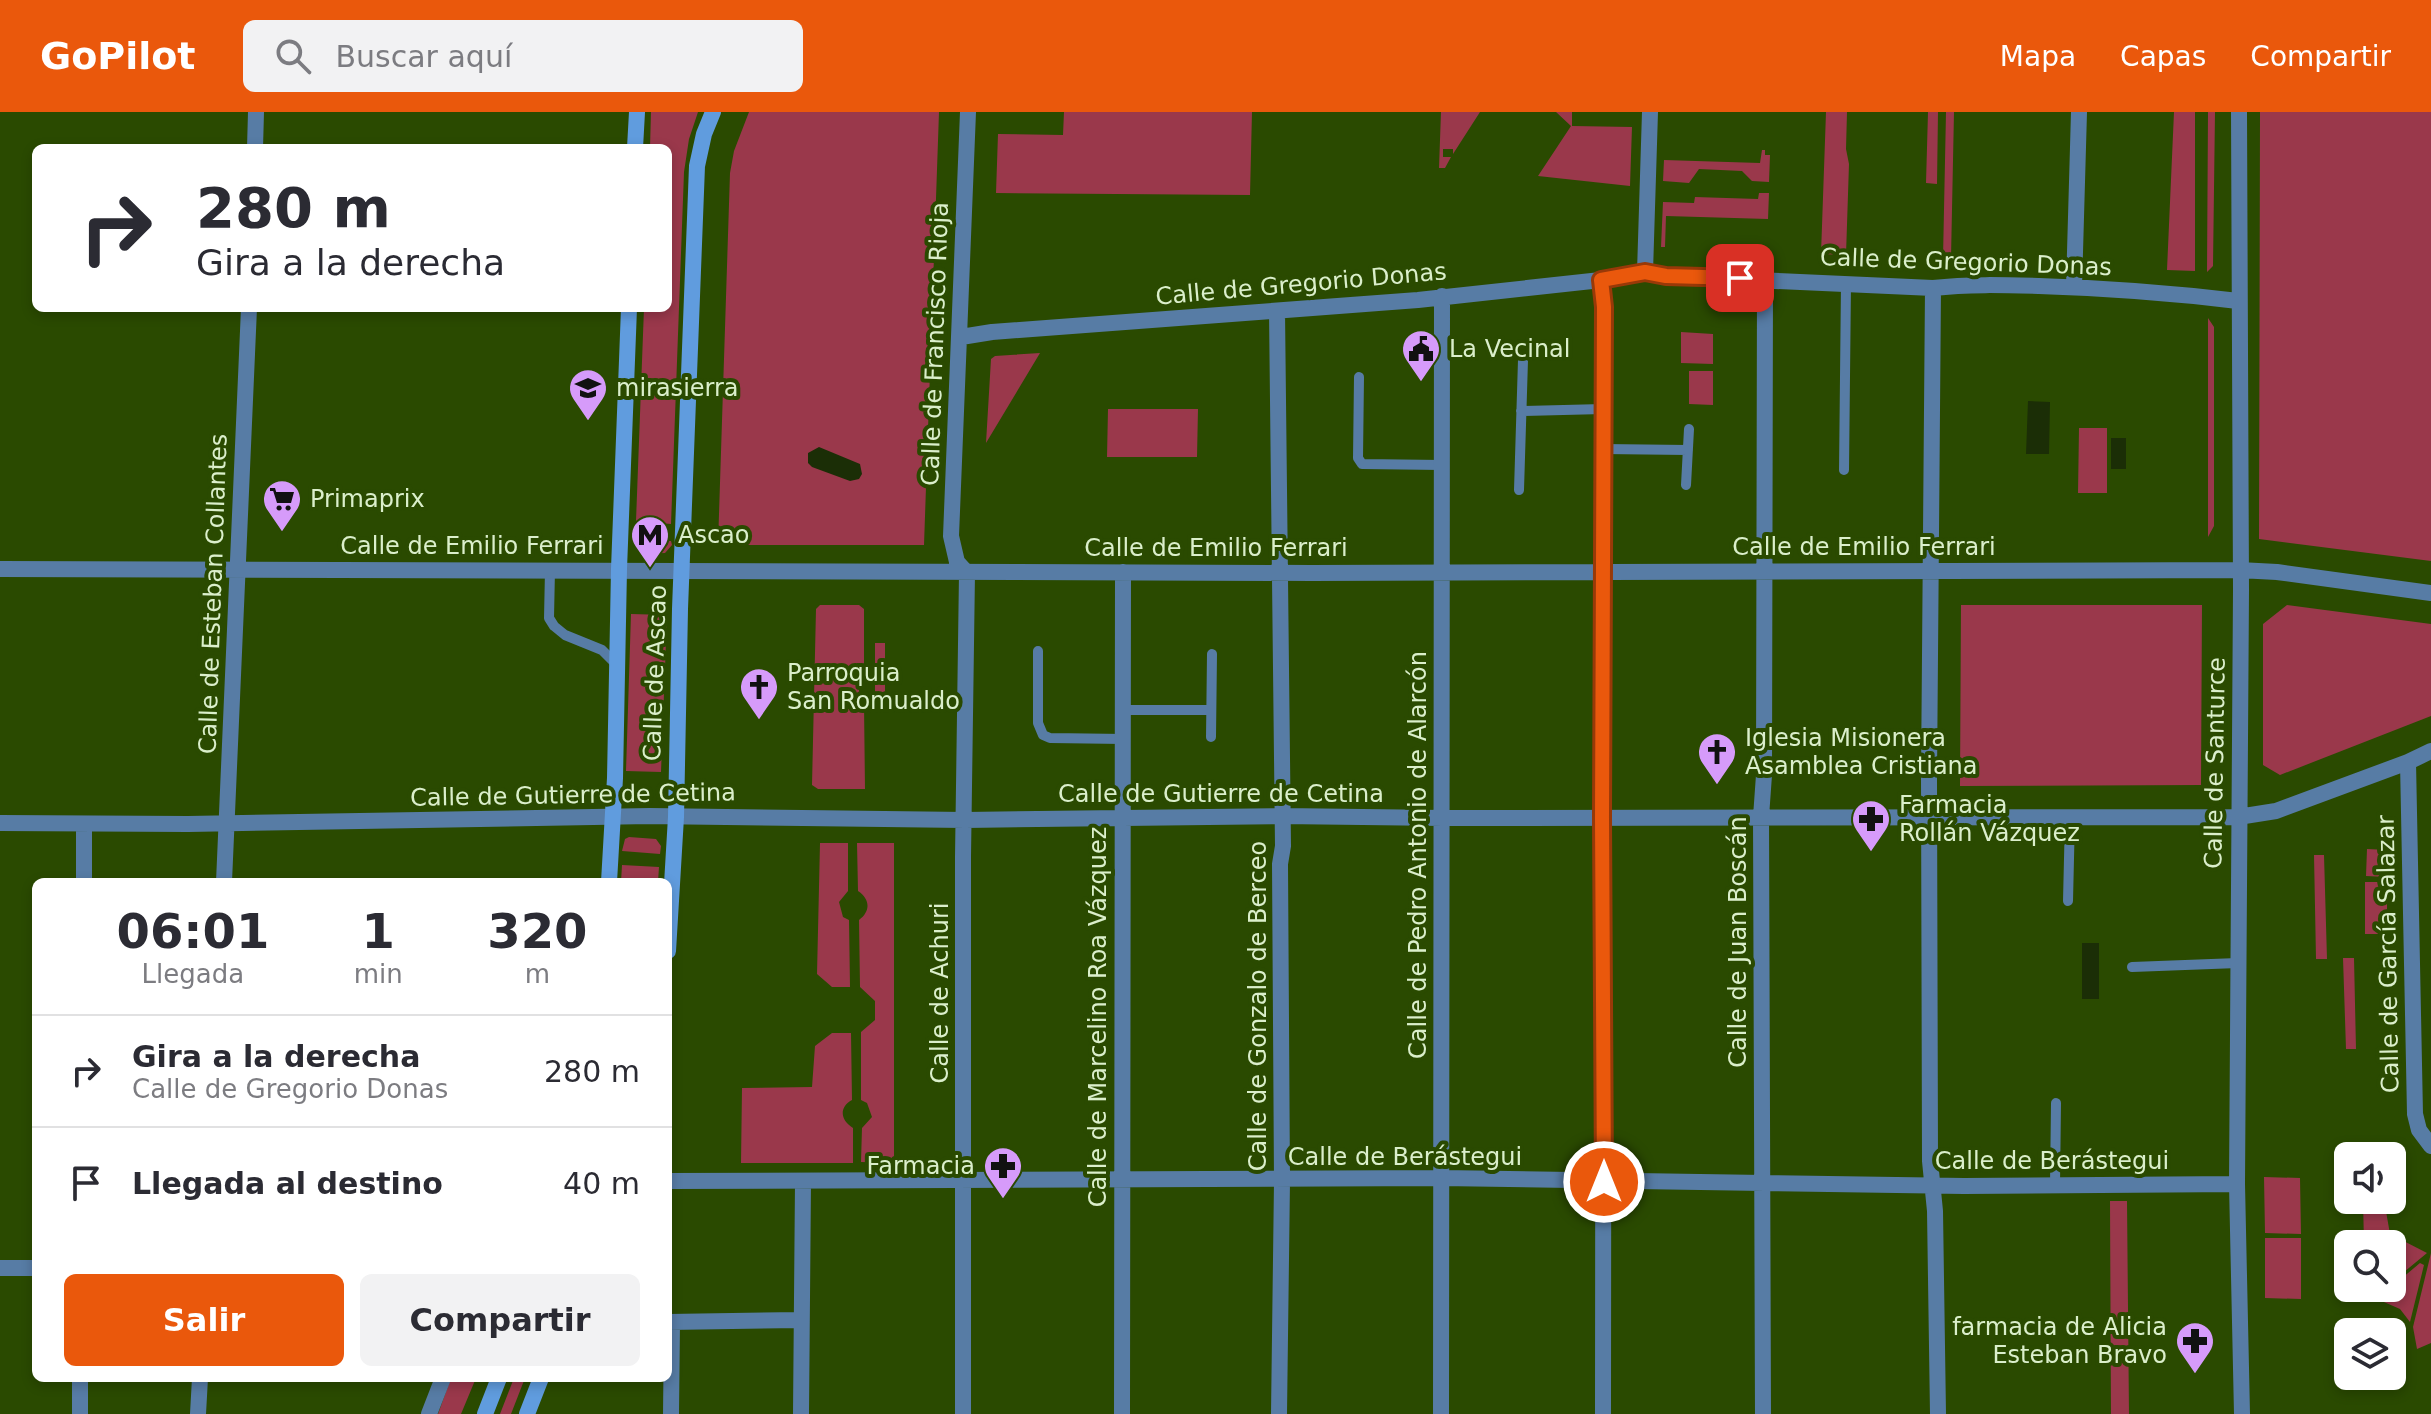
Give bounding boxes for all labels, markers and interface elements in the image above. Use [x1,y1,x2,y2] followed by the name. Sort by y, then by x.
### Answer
[243,20,803,92] search box
[40,34,195,78] text: GoPilot
[271,34,315,78] icon: search
[335,39,512,74] text: Buscar aquí
[2000,40,2076,73] text: Mapa
[2120,40,2206,73] text: Capas
[2250,40,2391,73] text: Compartir
[196,175,391,240] text: 280 m
[64,176,168,280] icon: right
[916,202,954,486] street label: Calle de Francisco Rioja
[196,242,505,283] text: Gira a la derecha
[1820,243,2112,281] street label: Calle de Gregorio Donas
[1706,244,1774,312] pin
[1718,256,1762,300] icon: arrive
[1154,257,1448,311] street label: Calle de Gregorio Donas
[1400,328,1442,383] public building icon: La Vecinal
[1449,335,1570,363] place label: La Vecinal
[567,367,609,422] school or university icon: mirasierra
[616,374,739,402] place label: mirasierra
[193,433,233,755] street label: Calle de Esteban Collantes
[261,478,303,533] supermarket icon: Primaprix
[310,485,425,513] place label: Primaprix
[629,514,671,569] metro station icon: Ascao
[678,521,750,549] place label: Ascao
[340,532,604,560] street label: Calle de Emilio Ferrari
[1732,533,1996,561] street label: Calle de Emilio Ferrari
[1084,534,1348,562] street label: Calle de Emilio Ferrari
[638,584,672,762] street label: Calle de Ascao
[1404,651,1432,1059] street label: Calle de Pedro Antonio de Alarcón
[2199,657,2231,869] street label: Calle de Santurce
[787,659,960,715] place label: Parroquia San Romualdo
[738,666,780,721] church icon: Parroquia San Romualdo
[1745,724,1978,780] place label: Iglesia Misionera Asamblea Cristiana
[1696,731,1738,786] church icon: Iglesia Misionera Asamblea Cristiana
[410,778,736,812] street label: Calle de Gutierre de Cetina
[1058,780,1384,808] street label: Calle de Gutierre de Cetina
[1899,791,2080,847] place label: Farmacia Rollán Vázquez
[1850,798,1892,853] pharmacy icon: Farmacia Rollán Vázquez
[2372,815,2404,1093] street label: Calle de García Salazar
[1724,816,1752,1068] street label: Calle de Juan Boscán
[1084,827,1112,1207] street label: Calle de Marcelino Roa Vázquez
[1244,841,1272,1171] street label: Calle de Gonzalo de Berceo
[116,903,269,959] text: 06:01
[362,903,395,959] text: 1
[487,903,587,959] text: 320
[926,903,954,1083] street label: Calle de Achuri
[142,959,244,989] text: Llegada
[354,959,403,989] text: min
[525,959,550,989] text: m
[132,1039,420,1074] text: Gira a la derecha
[64,1049,108,1093] icon: right
[544,1054,640,1089] text: 280 m
[132,1074,448,1104] text: Calle de Gregorio Donas
[1562,1140,1646,1224] position arrow
[2334,1142,2406,1390] map controls
[2334,1142,2406,1214] button: sound
[1288,1143,1522,1171] street label: Calle de Berástegui
[982,1145,1024,1200] pharmacy icon: Farmacia
[1935,1147,2169,1175] street label: Calle de Berástegui
[867,1152,975,1180] place label: Farmacia
[64,1161,108,1205] icon: arrive
[132,1166,443,1201] text: Llegada al destino
[563,1166,640,1201] text: 40 m
[2334,1230,2406,1302] button: search
[64,1274,344,1366] button: Salir
[360,1274,640,1366] button: Compartir
[1952,1313,2167,1369] place label: farmacia de Alicia Esteban Bravo
[2334,1318,2406,1390] button: layers
[2174,1320,2216,1375] pharmacy icon: farmacia de Alicia Esteban Bravo

